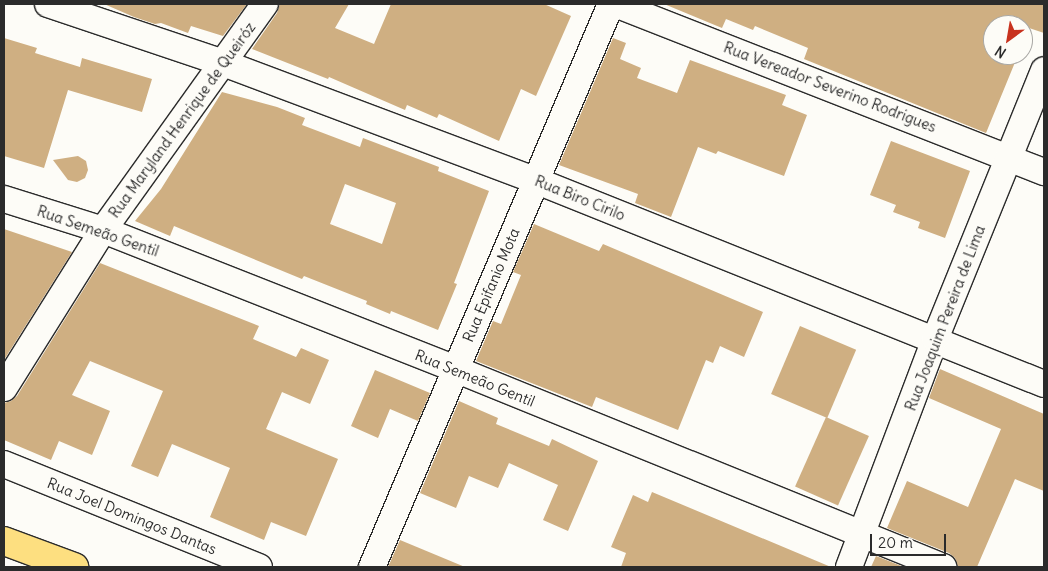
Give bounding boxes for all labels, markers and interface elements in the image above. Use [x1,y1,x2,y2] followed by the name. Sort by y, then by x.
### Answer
[983,15,1033,65] north arrow
[105,19,259,221] street label: Rua Maryland Henrique de Queiróz
[721,38,939,136] street label: Rua Vereador Severino Rodrigues
[992,42,1009,62] text: N
[532,172,628,224] street label: Rua Biro Cirilo
[35,202,161,260] street label: Rua Semeão Gentil
[901,223,989,413] street label: Rua Joaquim Pereira de Lima
[459,225,523,345] street label: Rua Epifanio Mota
[412,346,538,410] street label: Rua Semeão Gentil
[45,474,219,558] street label: Rua Joel Domingos Dantas
[873,524,949,556] scale bar
[878,533,913,552] text: 20 m

